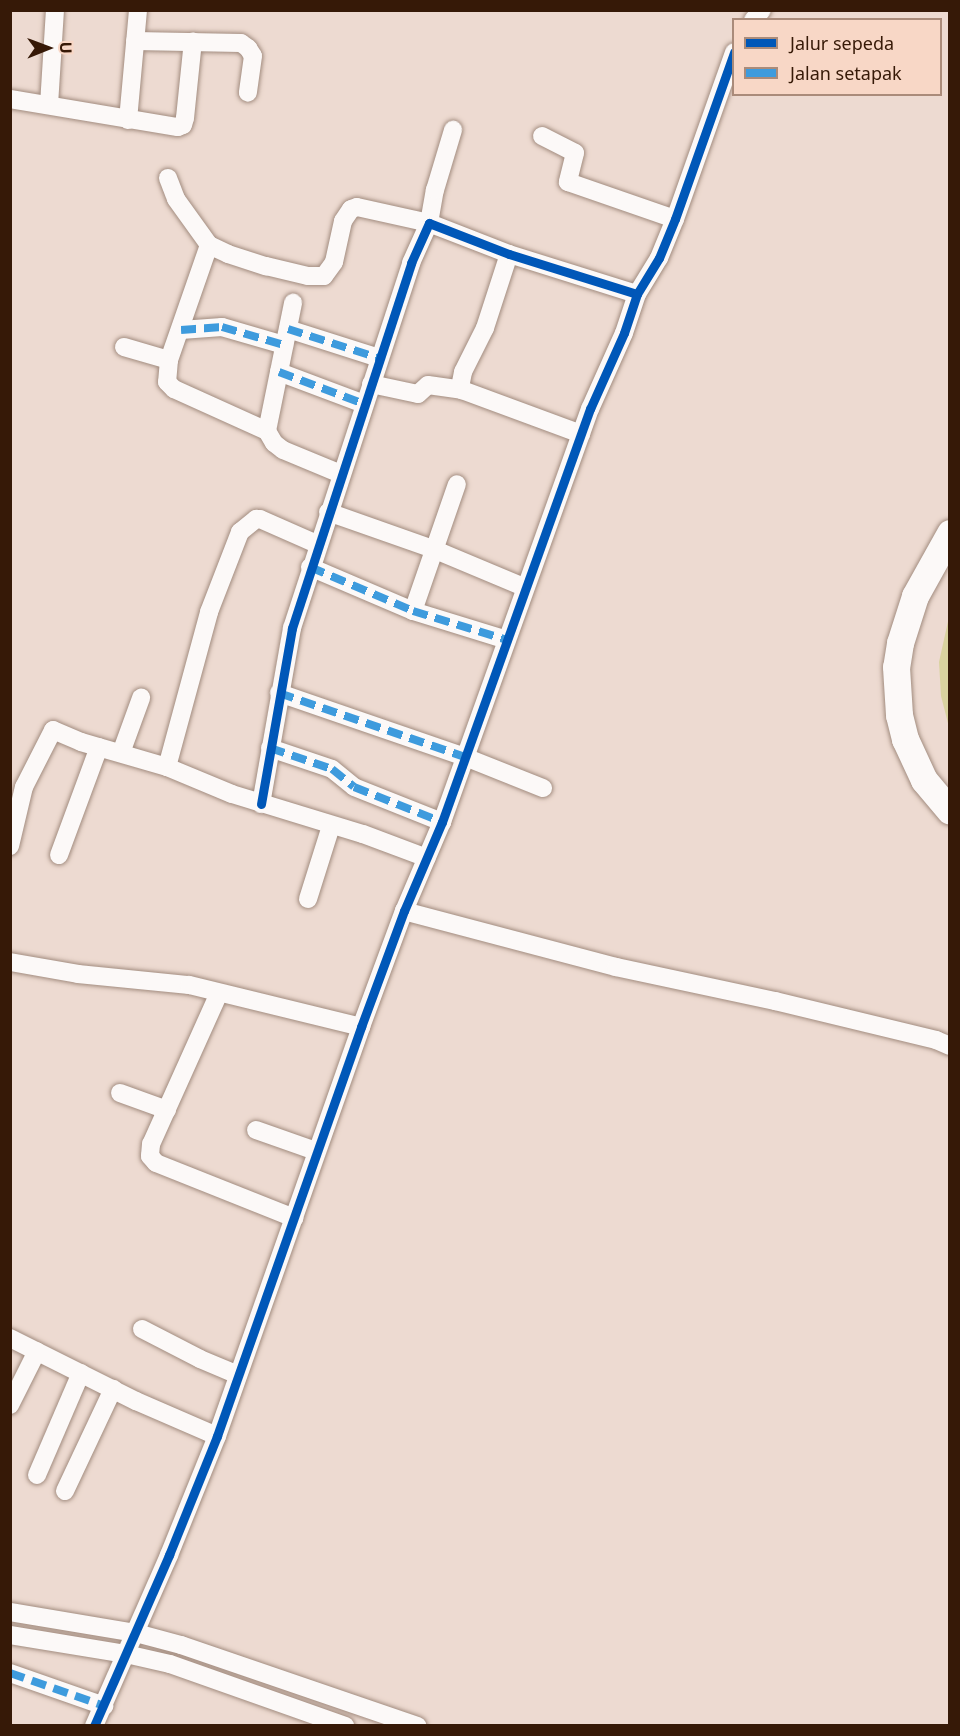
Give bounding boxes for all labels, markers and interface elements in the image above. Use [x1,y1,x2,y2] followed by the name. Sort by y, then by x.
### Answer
[18,18,78,78] north arrow
[732,18,942,96] legend
[790,31,894,55] text: Jalur sepeda
[55,41,77,54] text: U
[790,61,902,85] text: Jalan setapak

